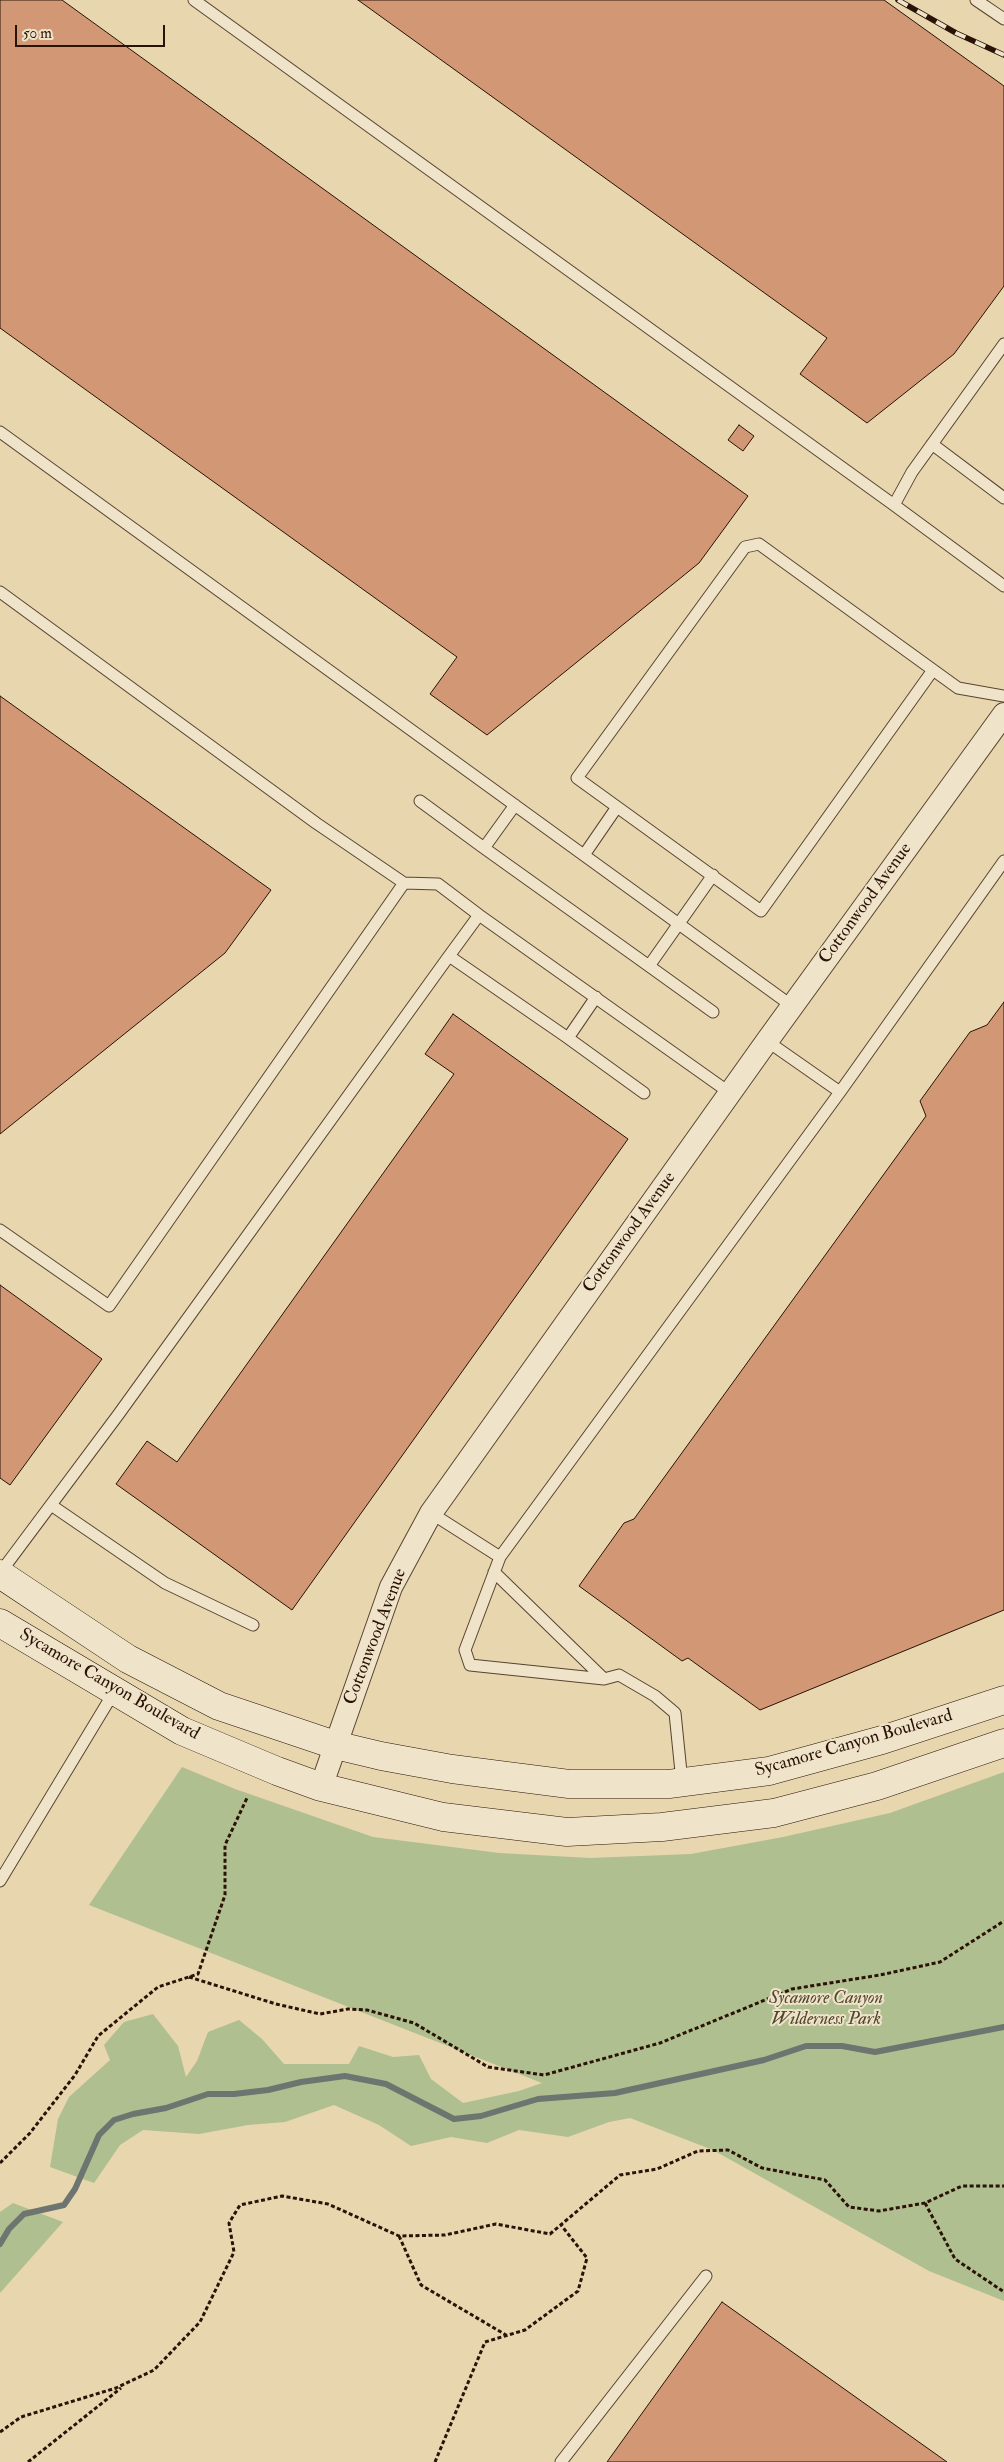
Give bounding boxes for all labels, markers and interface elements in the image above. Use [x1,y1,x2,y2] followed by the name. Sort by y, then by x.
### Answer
[18,15,168,47] scale bar
[23,24,52,43] text: 50 m
[815,839,917,969] street label: Cottonwood Avenue
[579,1168,681,1298] street label: Cottonwood Avenue
[340,1566,412,1708] street label: Cottonwood Avenue
[15,1625,203,1745] street label: Sycamore Canyon Boulevard
[753,1705,955,1783] street label: Sycamore Canyon Boulevard
[769,1988,883,2030] park label: Sycamore Canyon Wilderness Park

